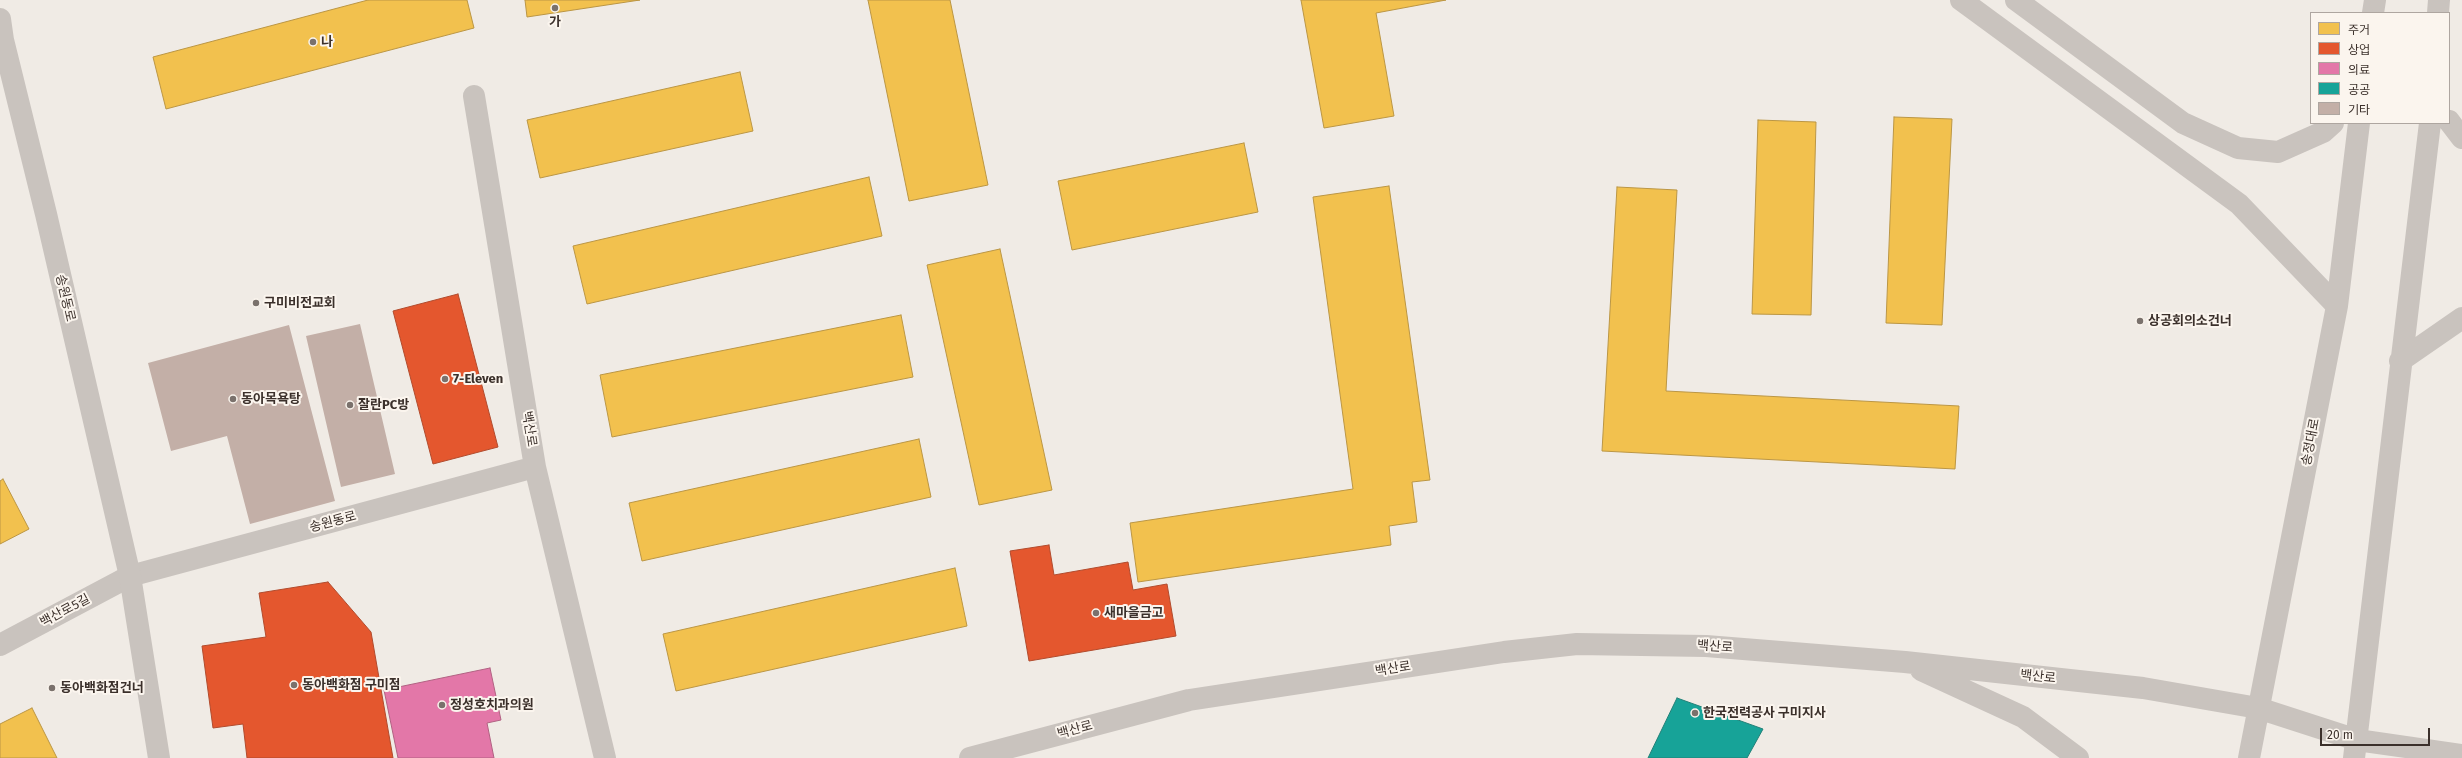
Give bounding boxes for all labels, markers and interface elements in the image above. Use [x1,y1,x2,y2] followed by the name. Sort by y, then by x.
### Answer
[550,3,560,13] marker: 가
[2310,12,2450,124] legend
[549,14,561,30] place label: 가
[2348,23,2370,37] text: 주거
[321,34,333,50] place label: 나
[308,37,318,47] marker: 나
[2348,43,2370,57] text: 상업
[2348,63,2370,77] text: 의료
[2348,83,2370,97] text: 공공
[2348,103,2370,117] text: 기타
[52,273,78,323] street label: 송원동로
[264,295,336,311] place label: 구미비전교회
[251,298,261,308] marker: 구미비전교회
[2148,313,2232,329] place label: 상공회의소건너
[2135,316,2145,326] marker: 상공회의소건너
[453,371,503,387] place label: 7-Eleven
[440,374,450,384] marker: 7-Eleven
[241,391,301,407] place label: 동아목욕탕
[228,394,238,404] marker: 동아목욕탕
[358,397,409,413] place label: 잘란PC방
[345,400,355,410] marker: 잘란PC방
[518,410,540,448] street label: 백산로
[2299,417,2323,467] street label: 송정대로
[308,508,358,536] street label: 송원동로
[37,591,93,631] street label: 백산로5길
[1104,605,1164,621] place label: 새마을금고
[1091,608,1101,618] marker: 새마을금고
[1697,638,1733,656] street label: 백산로
[1374,658,1412,680] street label: 백산로
[2019,667,2057,687] street label: 백산로
[302,677,401,693] place label: 동아백화점 구미점
[60,680,144,696] place label: 동아백화점건너
[289,680,299,690] marker: 동아백화점 구미점
[47,683,57,693] marker: 동아백화점건너
[450,697,534,713] place label: 정성호치과의원
[437,700,447,710] marker: 정성호치과의원
[1703,705,1826,721] place label: 한국전력공사 구미지사
[1690,708,1700,718] marker: 한국전력공사 구미지사
[1056,718,1094,742] street label: 백산로
[2322,720,2432,746] scale bar
[2327,728,2353,742] text: 20 m

